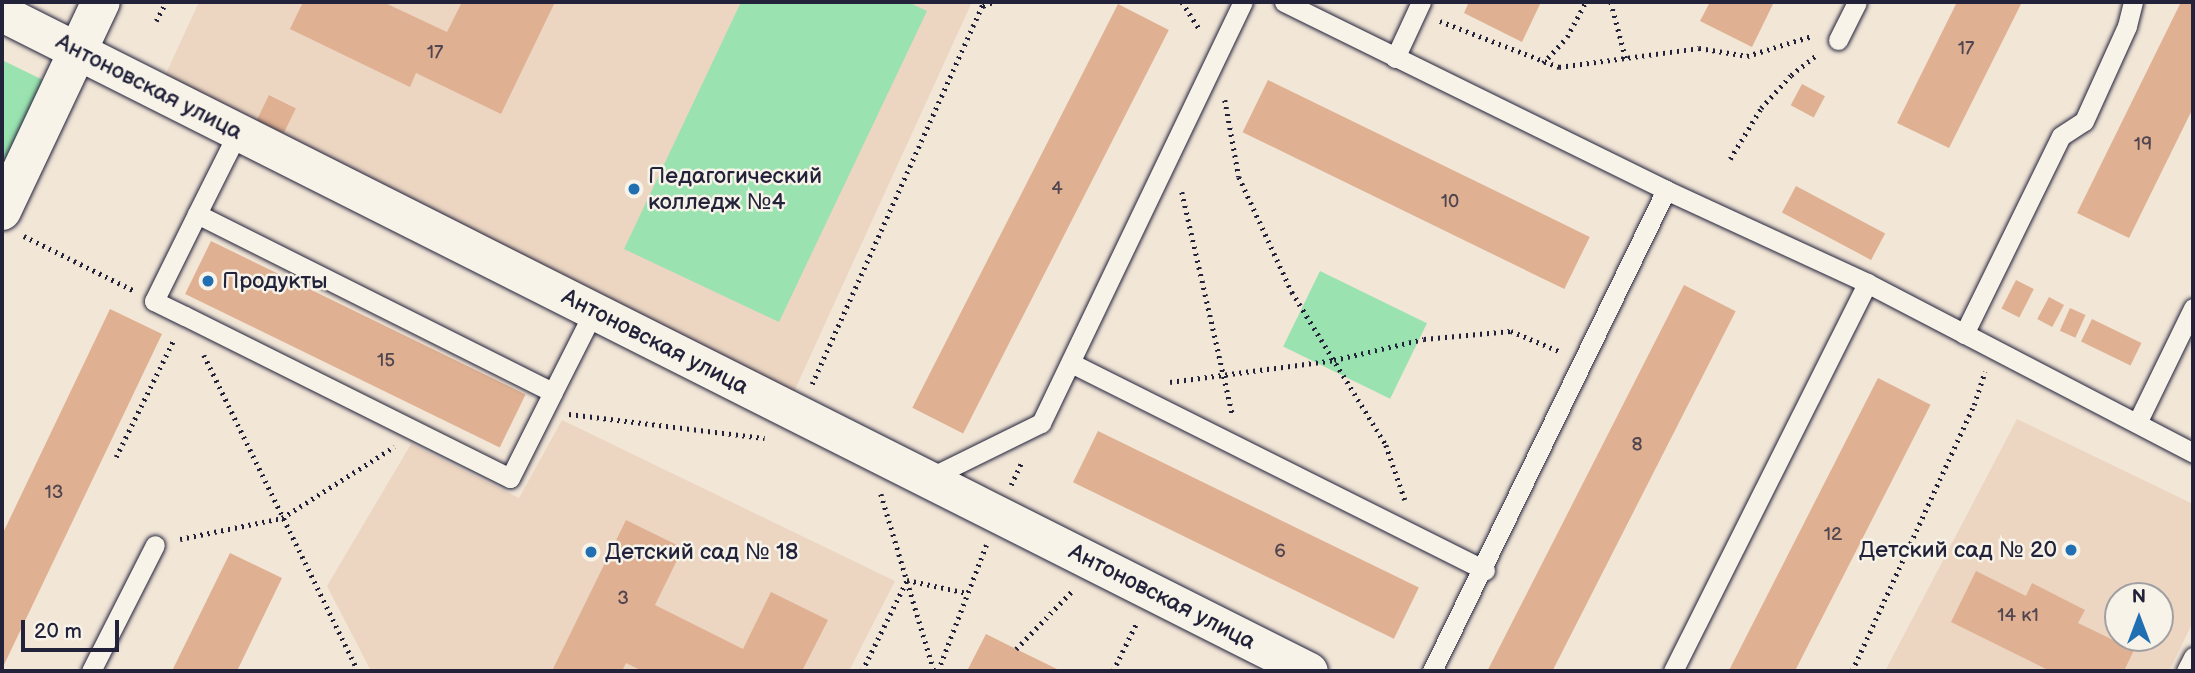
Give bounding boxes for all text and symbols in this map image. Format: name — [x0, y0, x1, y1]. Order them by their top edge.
street label: Антоновская улица — [51, 28, 247, 146]
house number: 17 — [1958, 38, 1974, 60]
house number: 17 — [427, 42, 443, 64]
house number: 19 — [2134, 134, 2152, 156]
place label: Педагогический колледж №4 — [648, 162, 822, 216]
house number: 4 — [1051, 178, 1063, 200]
marker: Педагогический колледж №4 — [626, 181, 642, 197]
house number: 10 — [1441, 191, 1459, 213]
place label: Продукты — [222, 267, 328, 295]
marker: Продукты — [200, 273, 216, 289]
street label: Антоновская улица — [557, 283, 753, 401]
house number: 15 — [377, 350, 395, 372]
house number: 8 — [1631, 434, 1643, 456]
house number: 13 — [44, 482, 64, 504]
house number: 12 — [1824, 524, 1842, 546]
place label: Детский сад № 20 — [1859, 536, 2057, 564]
place label: Детский сад № 18 — [605, 538, 798, 566]
street label: Антоновская улица — [1064, 538, 1260, 656]
house number: 6 — [1274, 541, 1286, 563]
marker: Детский сад № 20 — [2063, 542, 2079, 558]
marker: Детский сад № 18 — [583, 544, 599, 560]
north arrow — [2104, 582, 2174, 652]
text: N — [2132, 586, 2146, 609]
house number: 3 — [617, 588, 629, 610]
house number: 14 к1 — [1997, 605, 2039, 627]
scale bar — [24, 606, 122, 650]
text: 20 m — [34, 619, 82, 644]

